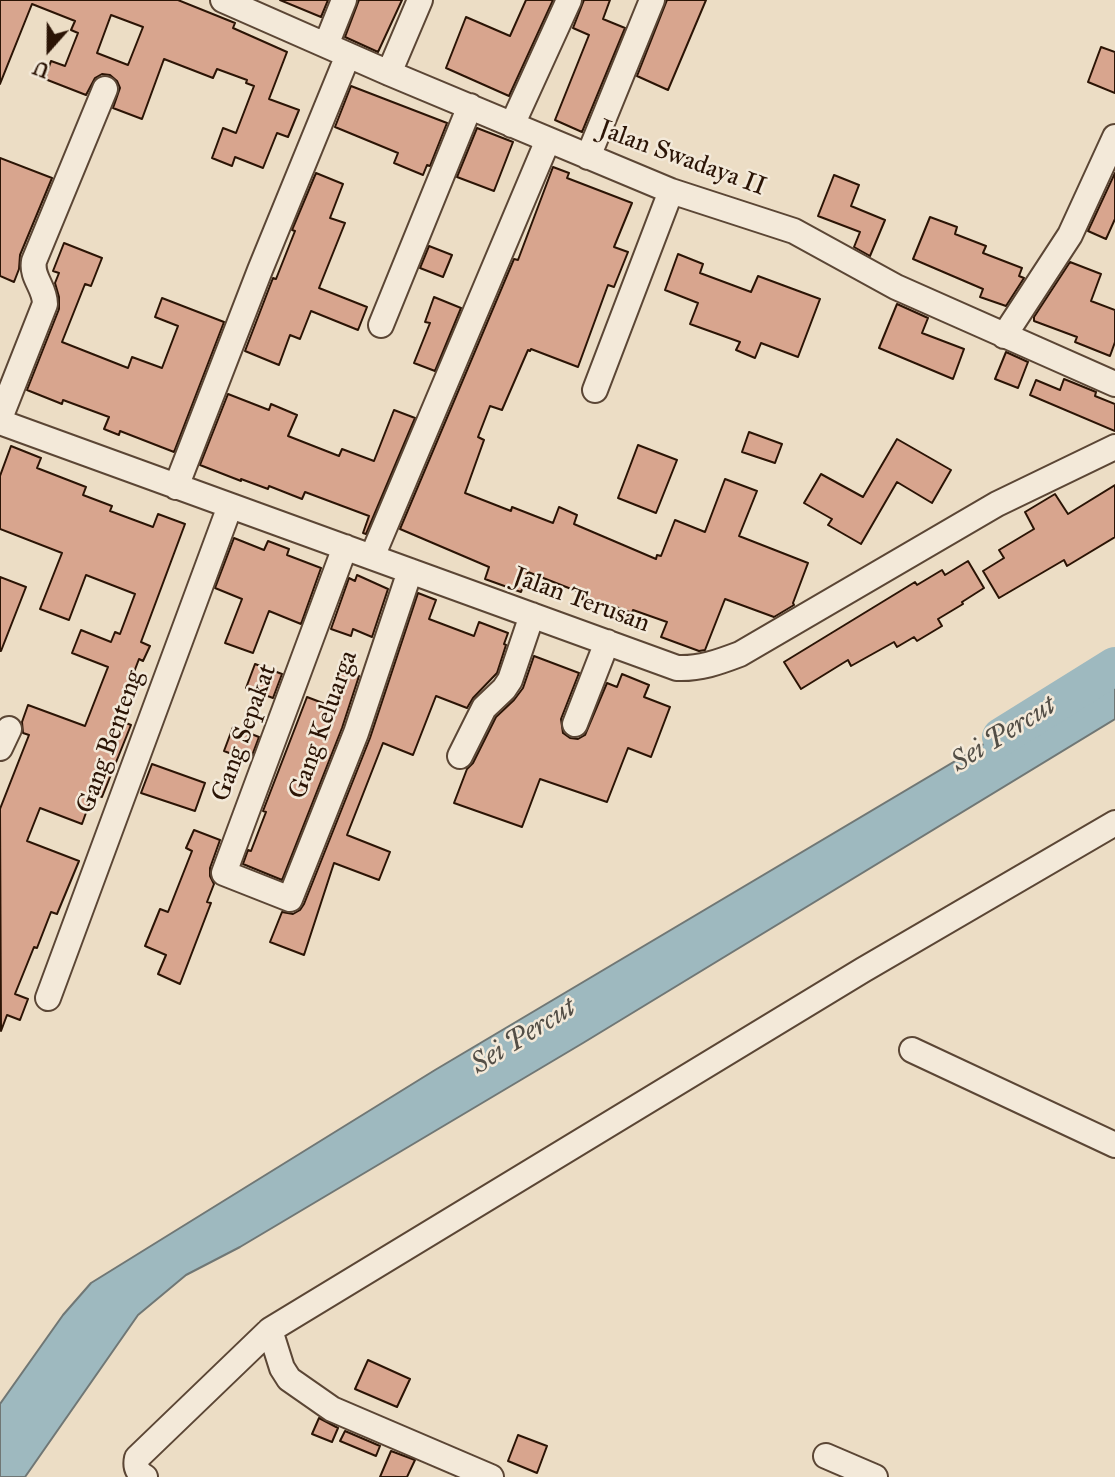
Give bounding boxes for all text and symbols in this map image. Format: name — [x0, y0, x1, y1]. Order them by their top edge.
north arrow — [14, 14, 84, 84]
text: U — [30, 56, 52, 83]
street label: Jalan Swadaya II — [594, 114, 770, 204]
street label: Jalan Terusan — [508, 562, 654, 640]
street label: Gang Keluarga — [283, 647, 365, 803]
street label: Gang Sepakat — [206, 660, 284, 806]
street label: Gang Benteng — [71, 666, 151, 818]
water label: Sei Percut — [945, 690, 1063, 780]
water label: Sei Percut — [465, 992, 583, 1082]

